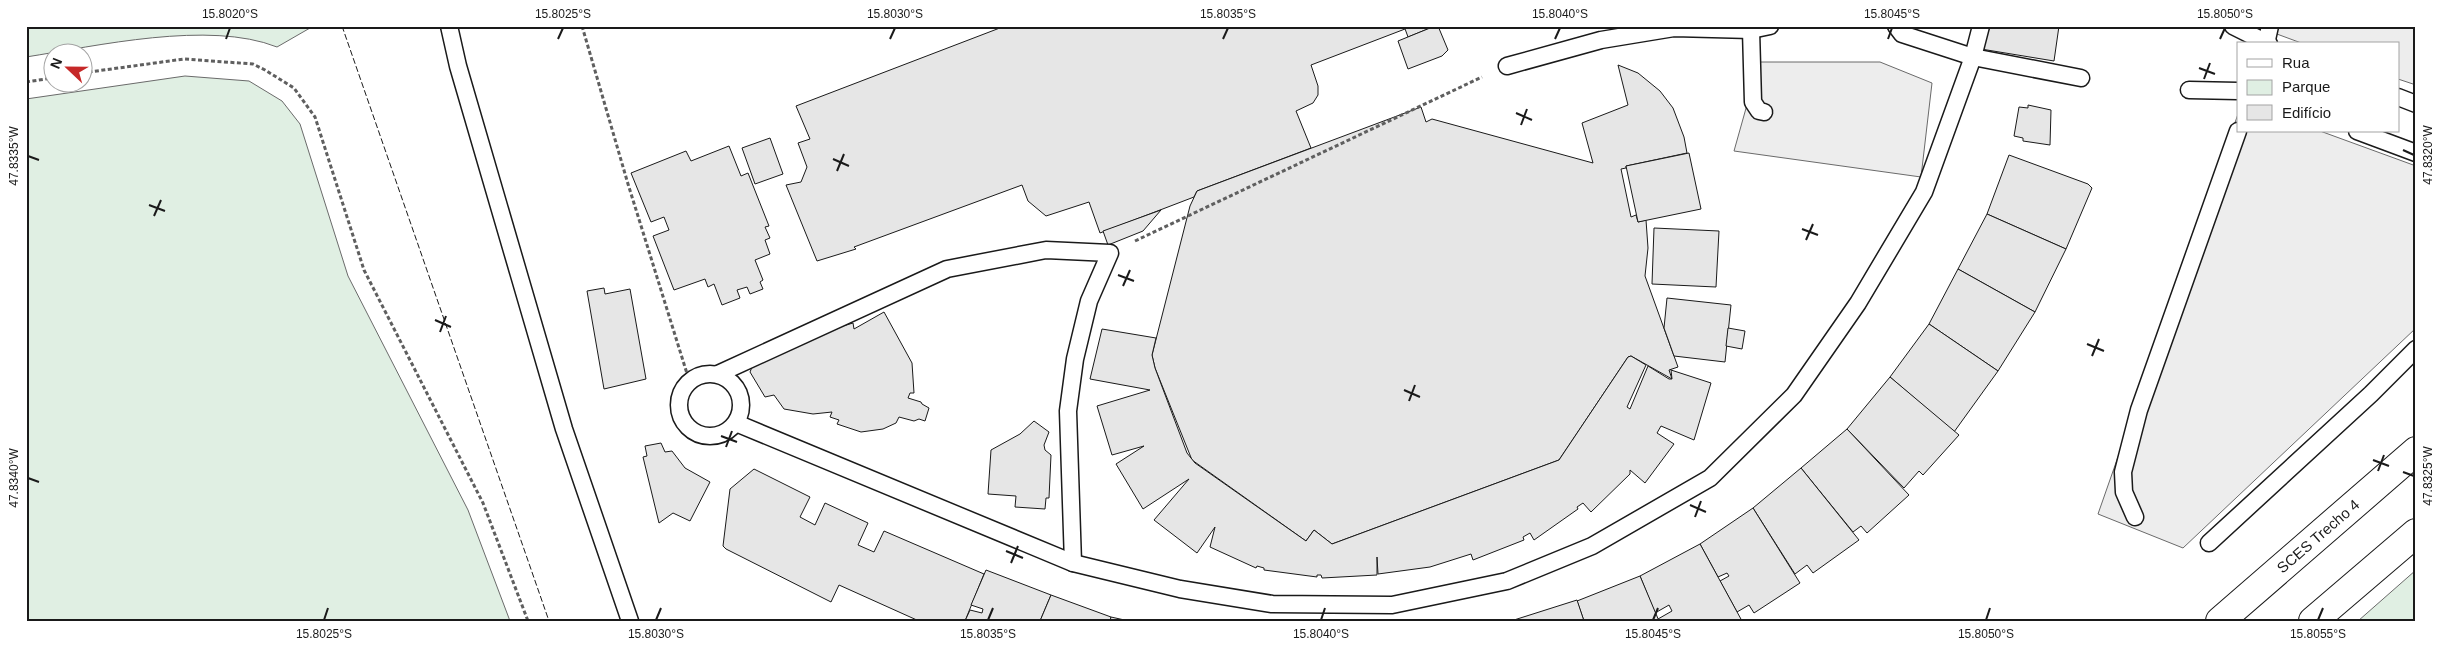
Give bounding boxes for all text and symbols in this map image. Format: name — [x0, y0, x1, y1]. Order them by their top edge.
text: 15.8020°S — [202, 7, 258, 21]
text: 15.8025°S — [535, 7, 591, 21]
text: 15.8030°S — [867, 7, 923, 21]
text: 15.8035°S — [1200, 7, 1256, 21]
text: 15.8040°S — [1532, 7, 1588, 21]
text: 15.8045°S — [1864, 7, 1920, 21]
text: 15.8050°S — [2197, 7, 2253, 21]
north arrow — [42, 42, 92, 92]
legend — [2237, 42, 2400, 132]
text: Rua — [2282, 54, 2310, 71]
text: N — [47, 55, 65, 71]
text: Parque — [2282, 78, 2330, 95]
text: Edifício — [2282, 104, 2331, 121]
text: 47.8320°W — [2421, 125, 2435, 185]
text: 47.8335°W — [7, 126, 21, 186]
text: 47.8325°W — [2421, 446, 2435, 506]
text: 47.8340°W — [7, 448, 21, 508]
street label: SCES Trecho 4 — [2273, 496, 2363, 576]
text: 15.8025°S — [296, 627, 352, 641]
text: 15.8030°S — [628, 627, 684, 641]
text: 15.8035°S — [960, 627, 1016, 641]
text: 15.8040°S — [1293, 627, 1349, 641]
text: 15.8045°S — [1625, 627, 1681, 641]
text: 15.8050°S — [1958, 627, 2014, 641]
text: 15.8055°S — [2290, 627, 2346, 641]

